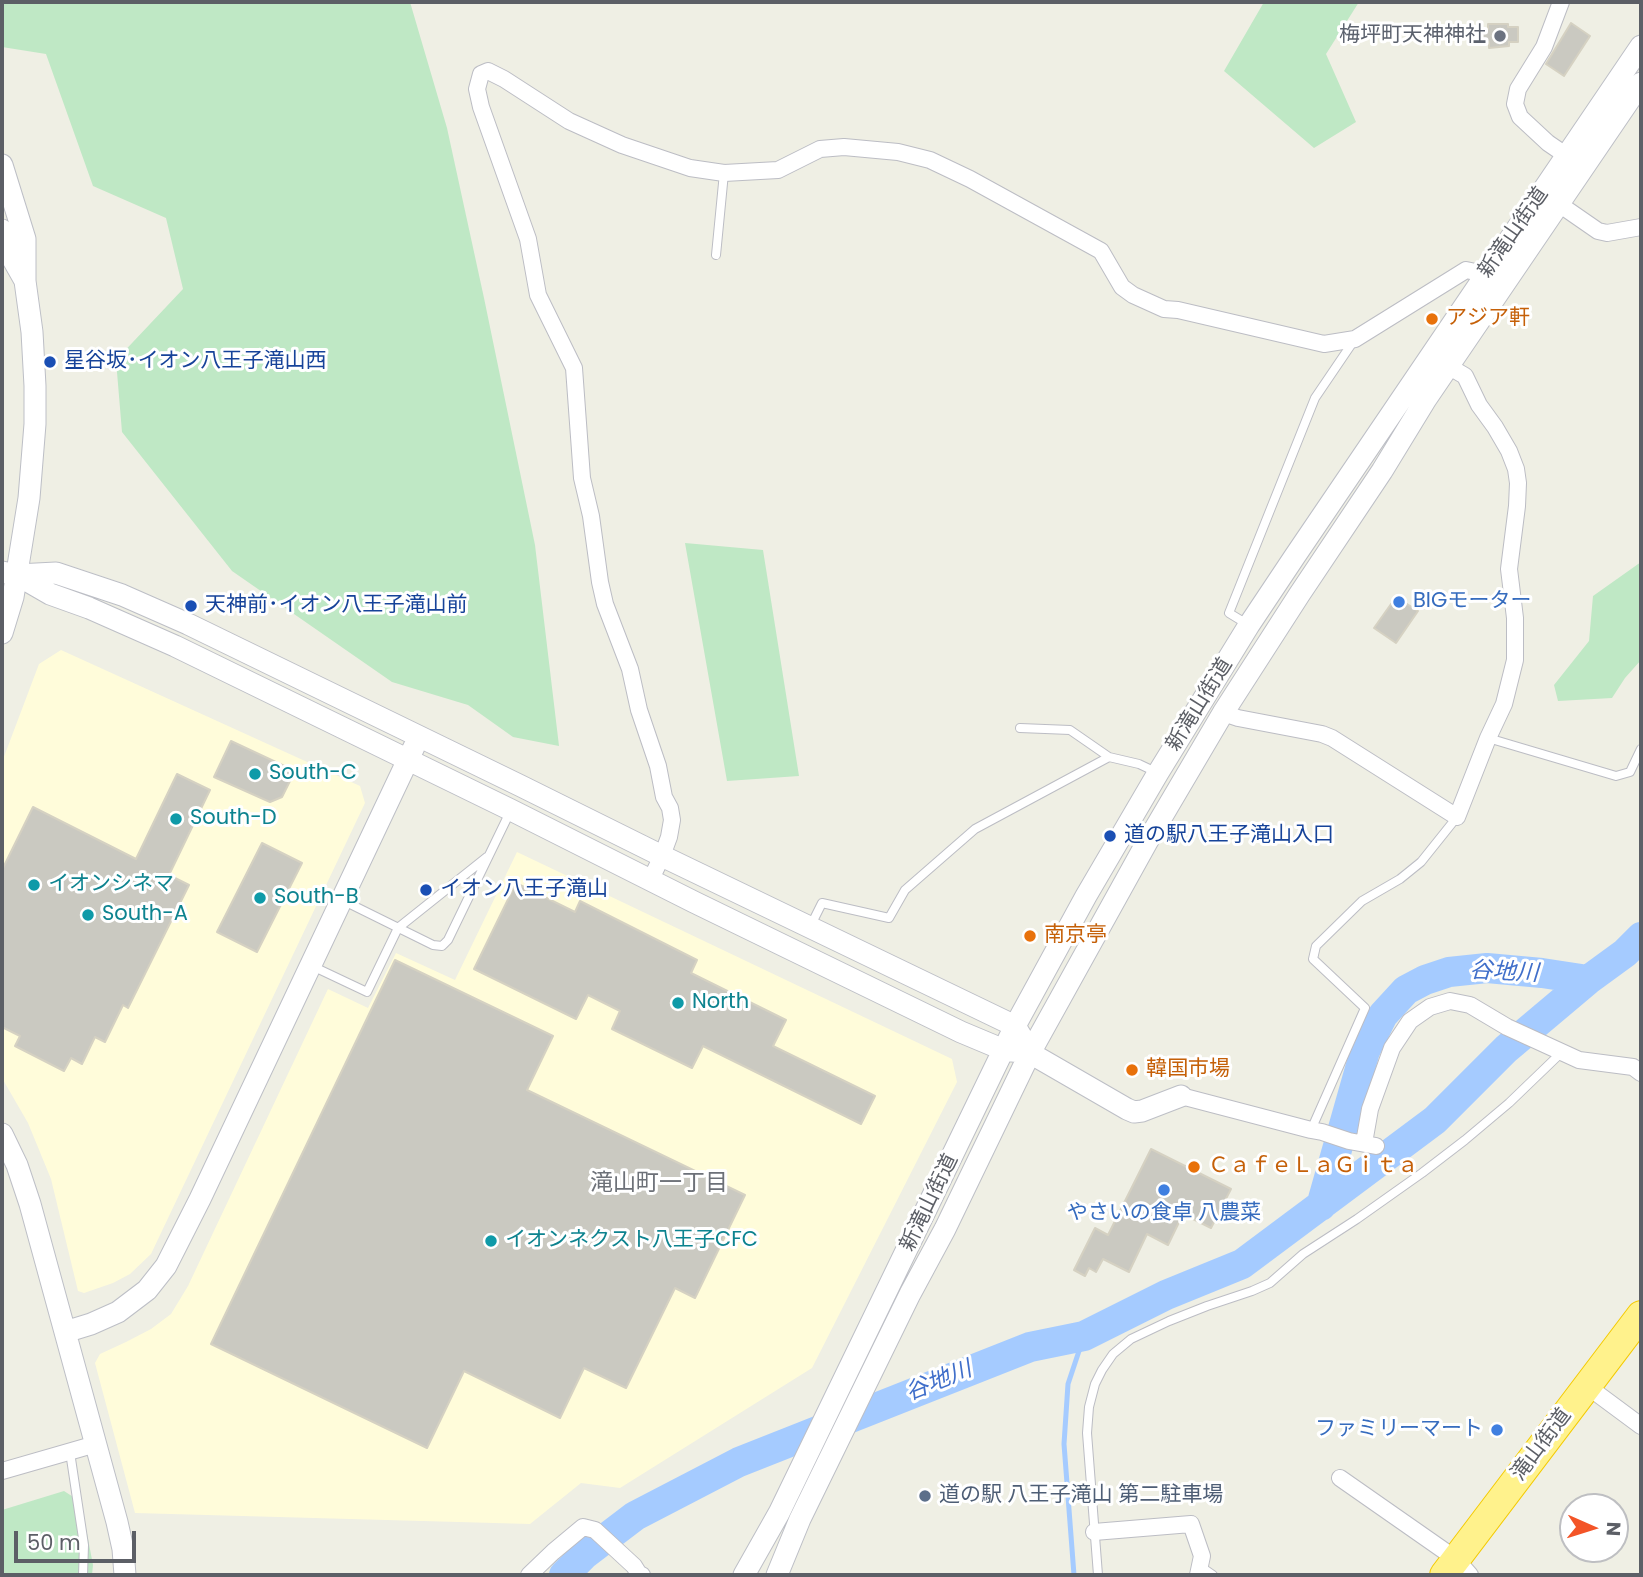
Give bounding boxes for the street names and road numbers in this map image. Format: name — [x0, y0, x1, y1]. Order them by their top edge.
street label: 新滝山街道 — [1474, 183, 1554, 283]
street label: 新滝山街道 — [1161, 654, 1239, 756]
street label: 新滝山街道 — [896, 1150, 964, 1256]
street label: 滝山街道 — [1507, 1404, 1577, 1486]

